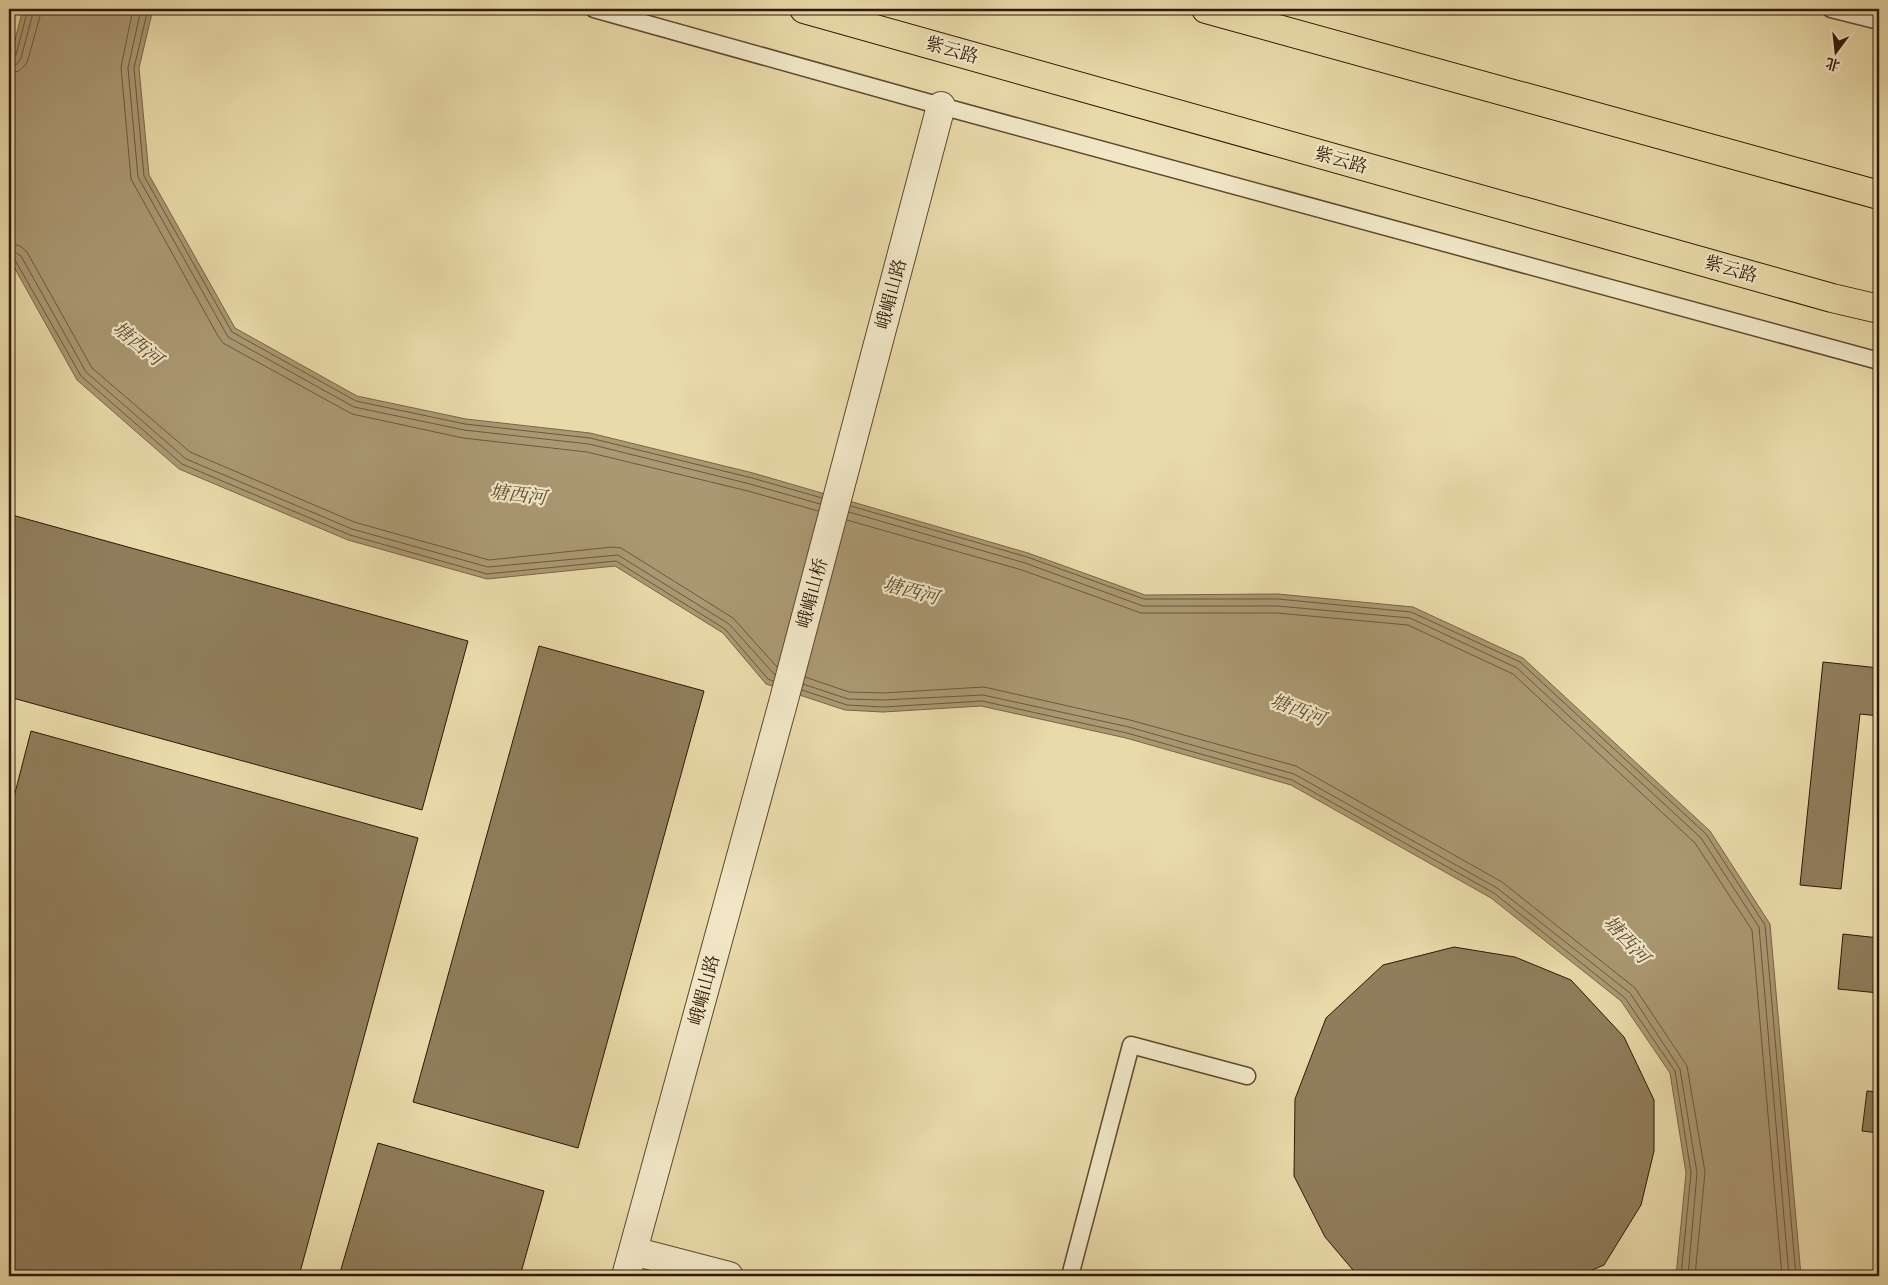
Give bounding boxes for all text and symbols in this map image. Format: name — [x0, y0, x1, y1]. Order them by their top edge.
north arrow — [1810, 28, 1860, 78]
street label: 紫云路 — [922, 33, 981, 70]
text: 北 — [1824, 53, 1842, 74]
street label: 紫云路 — [1311, 143, 1370, 180]
street label: 紫云路 — [1701, 252, 1760, 289]
street label: 峨嵋山路 — [872, 257, 913, 332]
water label: 塘西河 — [107, 317, 169, 374]
water label: 塘西河 — [488, 481, 550, 512]
street label: 峨嵋山桥 — [793, 556, 834, 631]
water label: 塘西河 — [880, 573, 944, 612]
water label: 塘西河 — [1266, 689, 1331, 733]
water label: 塘西河 — [1597, 911, 1656, 972]
street label: 峨嵋山路 — [685, 953, 726, 1028]

